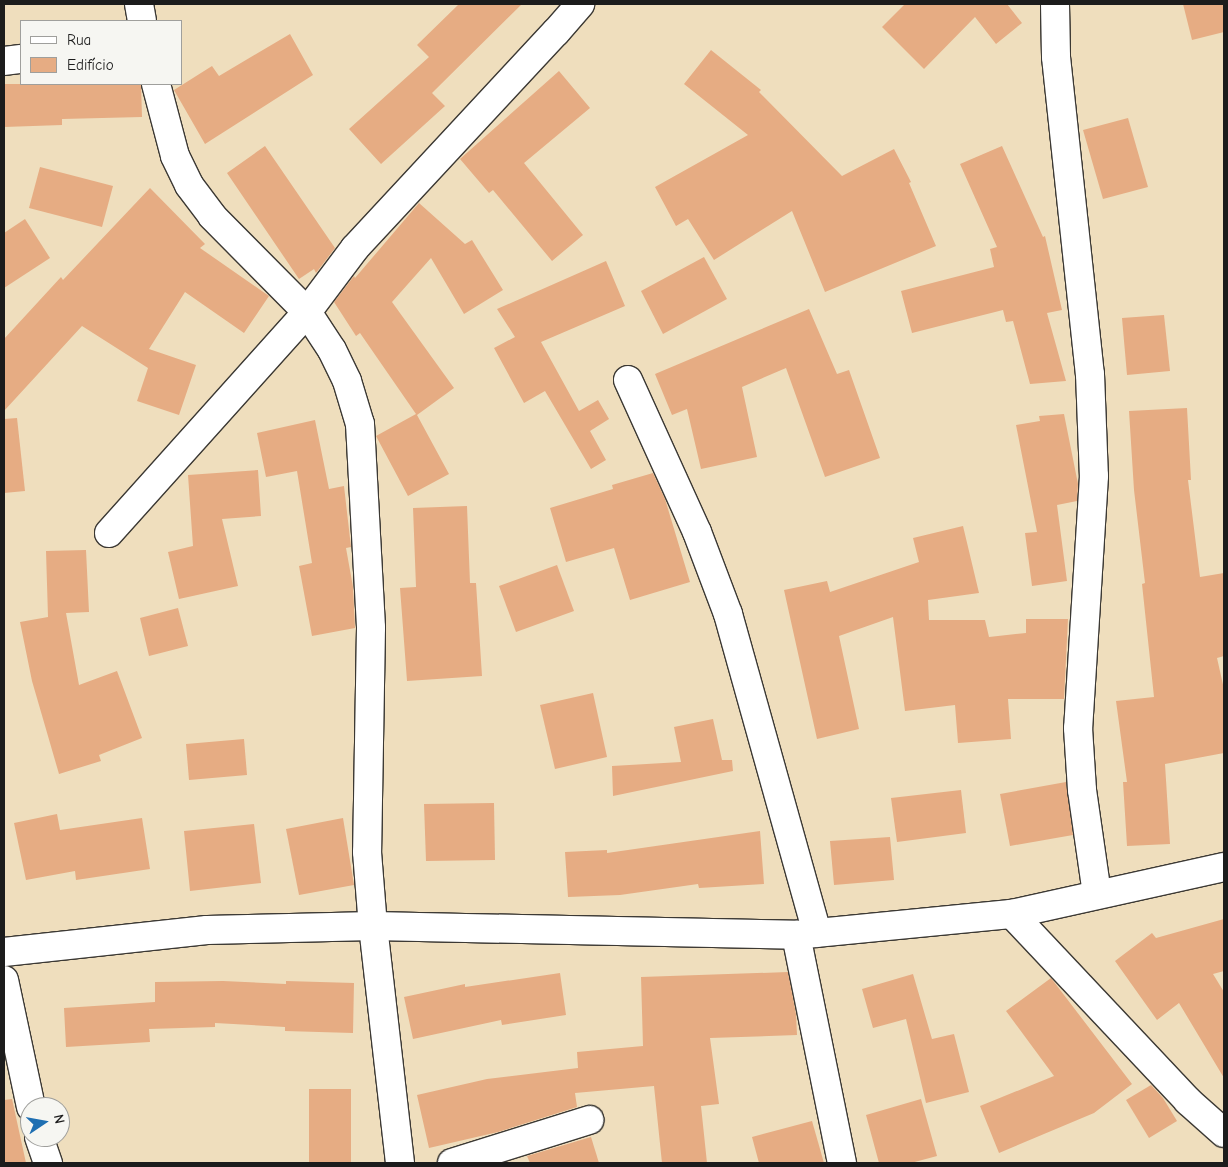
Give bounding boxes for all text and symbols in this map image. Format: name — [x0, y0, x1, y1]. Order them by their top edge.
legend — [20, 20, 182, 85]
text: Rua — [67, 31, 91, 49]
text: Edifício — [67, 56, 114, 74]
north arrow — [20, 1097, 70, 1147]
text: N — [50, 1113, 68, 1125]

